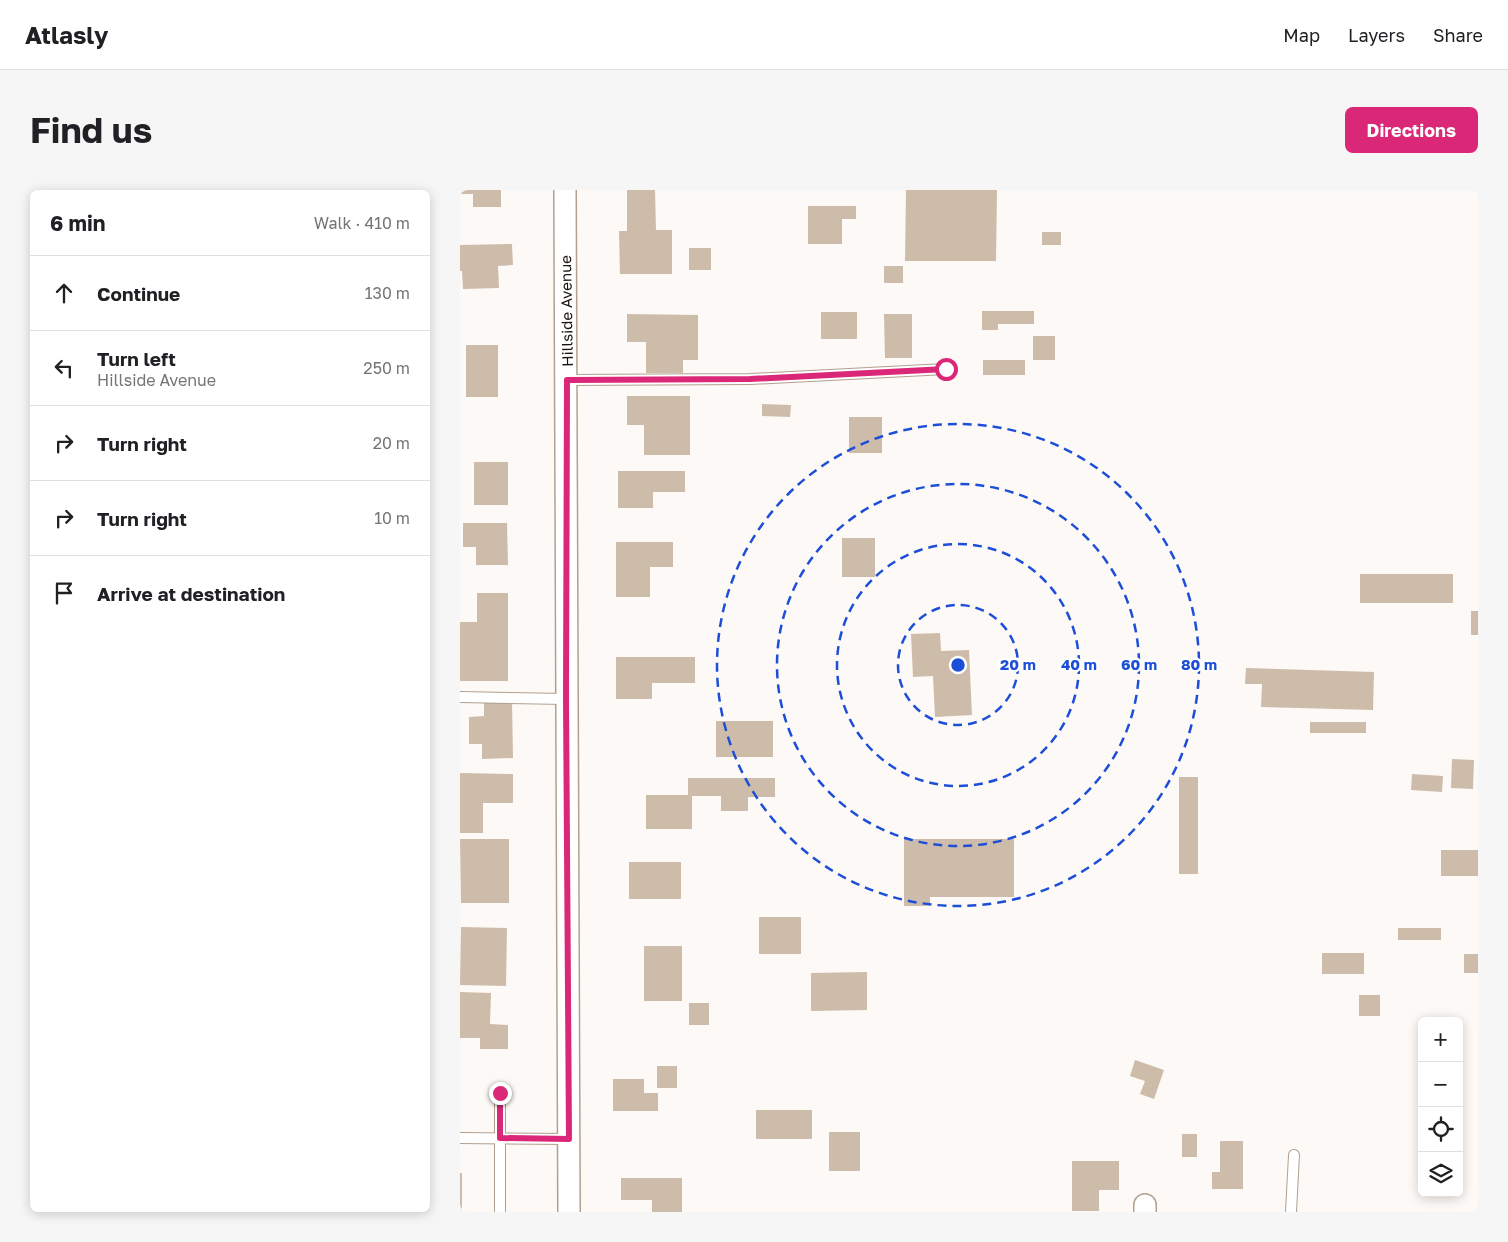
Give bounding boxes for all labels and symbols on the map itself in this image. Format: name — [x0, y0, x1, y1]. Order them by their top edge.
street label: Hillside Avenue — [556, 255, 576, 367]
route start — [935, 358, 958, 381]
text: 20 m — [1000, 655, 1036, 673]
text: 40 m — [1061, 655, 1097, 673]
text: 60 m — [1121, 655, 1157, 673]
text: 80 m — [1181, 655, 1217, 673]
centre of rings — [949, 656, 967, 674]
route end — [489, 1082, 512, 1105]

